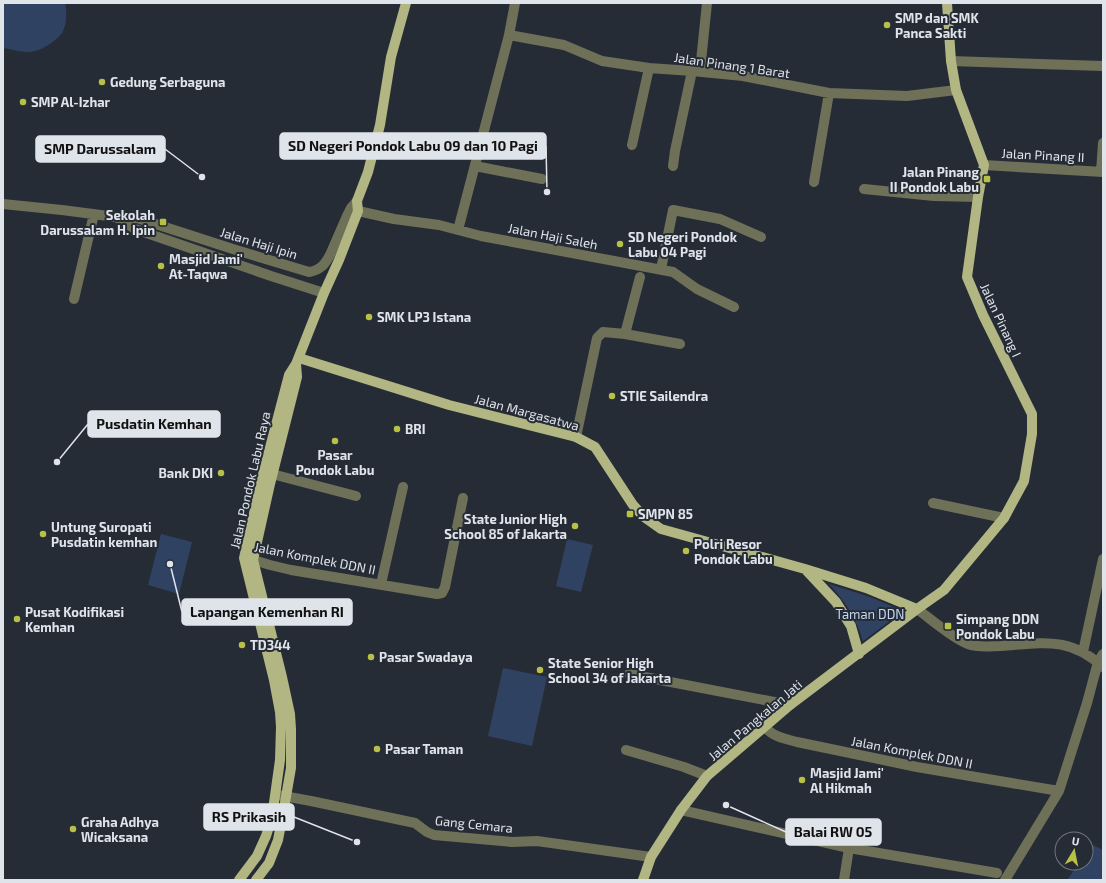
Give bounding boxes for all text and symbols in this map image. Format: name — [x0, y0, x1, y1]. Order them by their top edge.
place label: SMP dan SMK Panca Sakti — [895, 10, 979, 41]
marker: SMP dan SMK Panca Sakti — [882, 20, 892, 30]
street label: Jalan Pinang 1 Barat — [673, 49, 791, 81]
place label: Gedung Serbaguna — [110, 74, 226, 90]
marker: Gedung Serbaguna — [97, 77, 107, 87]
place label: SMP Al-Izhar — [31, 94, 111, 110]
marker: SMP Al-Izhar — [18, 97, 28, 107]
callout: SD Negeri Pondok Labu 09 dan 10 Pagi — [280, 133, 546, 159]
callout: SMP Darussalam — [36, 136, 165, 162]
text: SD Negeri Pondok Labu 09 dan 10 Pagi — [288, 137, 538, 154]
text: SMP Darussalam — [44, 140, 156, 157]
street label: Jalan Pinang II — [1001, 145, 1085, 165]
place label: Jalan Pinang II Pondok Labu — [890, 164, 979, 195]
marker: Jalan Pinang II Pondok Labu — [982, 174, 992, 184]
place label: Sekolah Darussalam H. Ipin — [40, 207, 155, 238]
marker: Sekolah Darussalam H. Ipin — [158, 217, 168, 227]
street label: Jalan Haji Saleh — [507, 219, 599, 253]
street label: Jalan Haji Ipin — [218, 224, 300, 262]
place label: SD Negeri Pondok Labu 04 Pagi — [628, 229, 738, 260]
marker: SD Negeri Pondok Labu 04 Pagi — [615, 239, 625, 249]
place label: Masjid Jami' At-Taqwa — [169, 251, 243, 282]
marker: Masjid Jami' At-Taqwa — [156, 261, 166, 271]
street label: Jalan Pinang I — [977, 281, 1025, 359]
place label: SMK LP3 Istana — [377, 309, 471, 325]
marker: SMK LP3 Istana — [364, 312, 374, 322]
place label: STIE Sailendra — [620, 388, 708, 404]
street label: Jalan Margasatwa — [473, 390, 581, 434]
marker: STIE Sailendra — [607, 391, 617, 401]
street label: Jalan Pondok Labu Raya — [226, 410, 274, 550]
callout: Pusdatin Kemhan — [88, 411, 220, 437]
text: Pusdatin Kemhan — [96, 415, 212, 432]
place label: BRI — [405, 421, 426, 437]
marker: BRI — [392, 424, 402, 434]
marker: Pasar Pondok Labu — [330, 436, 340, 446]
place label: Pasar Pondok Labu — [296, 447, 374, 478]
place label: Bank DKI — [159, 465, 213, 481]
marker: Bank DKI — [216, 468, 226, 478]
place label: SMPN 85 — [638, 506, 693, 522]
marker: SMPN 85 — [625, 509, 635, 519]
place label: State Junior High School 85 of Jakarta — [444, 511, 567, 542]
place label: Untung Suropati Pusdatin kemhan — [51, 519, 157, 550]
marker: State Junior High School 85 of Jakarta — [570, 521, 580, 531]
marker: Untung Suropati Pusdatin kemhan — [38, 529, 48, 539]
place label: Polri Resor Pondok Labu — [694, 536, 773, 567]
street label: Jalan Komplek DDN II — [253, 538, 377, 578]
marker: Polri Resor Pondok Labu — [681, 546, 691, 556]
callout: Lapangan Kemenhan RI — [182, 599, 352, 625]
text: Lapangan Kemenhan RI — [190, 603, 344, 620]
place label: Pusat Kodifikasi Kemhan — [25, 604, 124, 635]
park label: Taman DDN — [836, 606, 904, 622]
place label: Simpang DDN Pondok Labu — [956, 611, 1039, 642]
marker: Pusat Kodifikasi Kemhan — [12, 614, 22, 624]
marker: Simpang DDN Pondok Labu — [943, 621, 953, 631]
place label: TD344 — [250, 637, 291, 653]
marker: TD344 — [237, 640, 247, 650]
place label: Pasar Swadaya — [379, 649, 473, 665]
marker: Pasar Swadaya — [366, 652, 376, 662]
place label: State Senior High School 34 of Jakarta — [548, 655, 671, 686]
marker: State Senior High School 34 of Jakarta — [535, 665, 545, 675]
street label: Jalan Pangkalan Jati — [705, 676, 805, 764]
street label: Jalan Komplek DDN II — [850, 732, 974, 772]
place label: Pasar Taman — [385, 741, 463, 757]
marker: Pasar Taman — [372, 744, 382, 754]
place label: Masjid Jami' Al Hikmah — [810, 765, 884, 796]
marker: Masjid Jami' Al Hikmah — [797, 775, 807, 785]
callout: RS Prikasih — [204, 804, 294, 830]
text: RS Prikasih — [212, 808, 286, 825]
street label: Gang Cemara — [434, 812, 514, 836]
place label: Graha Adhya Wicaksana — [81, 814, 159, 845]
callout: Balai RW 05 — [786, 819, 881, 845]
text: Balai RW 05 — [794, 823, 873, 840]
marker: Graha Adhya Wicaksana — [68, 824, 78, 834]
north arrow — [1054, 831, 1094, 871]
text: U — [1071, 834, 1081, 848]

